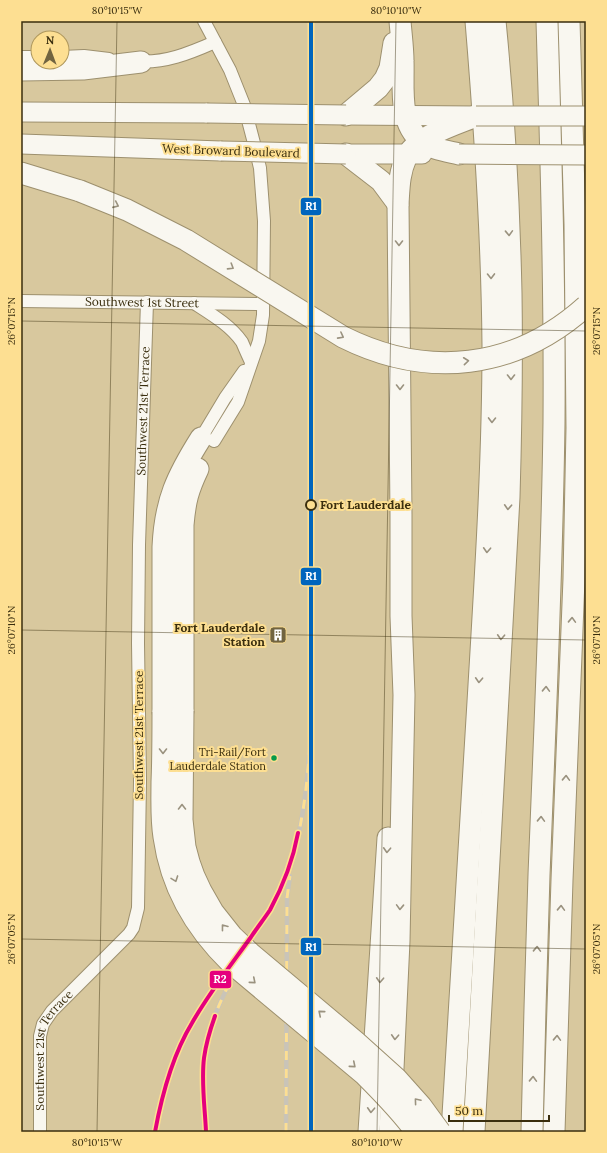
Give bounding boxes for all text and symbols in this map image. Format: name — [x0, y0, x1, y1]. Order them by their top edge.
text: 80°10'15"W — [92, 4, 143, 17]
text: 80°10'10"W — [370, 4, 423, 17]
north arrow — [30, 30, 70, 70]
text: N — [46, 33, 55, 47]
street label: West Broward Boulevard — [162, 141, 300, 160]
line badge: R1 — [300, 197, 322, 216]
text: R1 — [305, 199, 318, 213]
one-way arrow — [113, 201, 120, 209]
one-way arrow — [504, 230, 513, 236]
one-way arrow — [395, 240, 403, 246]
one-way arrow — [227, 262, 234, 270]
one-way arrow — [487, 273, 496, 279]
street label: Southwest 1st Street — [85, 294, 199, 310]
text: 26°07'15"N — [5, 297, 18, 345]
text: 26°07'15"N — [590, 307, 603, 355]
one-way arrow — [337, 331, 344, 339]
street label: Southwest 21st Terrace — [133, 346, 153, 476]
one-way arrow — [463, 357, 469, 366]
one-way arrow — [507, 374, 515, 380]
one-way arrow — [396, 384, 404, 390]
one-way arrow — [487, 417, 496, 423]
place label: Fort Lauderdale — [320, 497, 411, 512]
marker: Fort Lauderdale — [305, 499, 317, 511]
one-way arrow — [504, 504, 513, 510]
one-way arrow — [482, 547, 491, 553]
line badge: R1 — [300, 567, 322, 586]
text: R1 — [305, 569, 318, 583]
text: 26°07'10"N — [5, 605, 18, 654]
text: 26°07'10"N — [590, 615, 603, 664]
one-way arrow — [568, 617, 576, 623]
place label: Fort Lauderdale Station — [174, 620, 266, 649]
building icon: Fort Lauderdale Station — [268, 625, 288, 645]
one-way arrow — [496, 634, 505, 640]
street label: Southwest 21st Terrace — [131, 670, 146, 800]
one-way arrow — [475, 677, 484, 683]
one-way arrow — [542, 686, 550, 692]
place label: Tri-Rail/Fort Lauderdale Station — [169, 745, 267, 773]
one-way arrow — [159, 748, 167, 754]
marker: Tri-Rail/Fort Lauderdale Station — [269, 753, 279, 763]
one-way arrow — [562, 775, 570, 781]
one-way arrow — [178, 804, 186, 810]
one-way arrow — [537, 816, 545, 822]
one-way arrow — [383, 847, 392, 853]
one-way arrow — [171, 876, 179, 883]
one-way arrow — [396, 904, 404, 910]
one-way arrow — [557, 905, 565, 911]
text: 26°07'05"N — [5, 913, 18, 964]
text: 26°07'05"N — [590, 923, 603, 974]
one-way arrow — [222, 924, 229, 931]
line badge: R1 — [300, 937, 322, 956]
text: R1 — [305, 940, 318, 954]
one-way arrow — [533, 946, 541, 952]
line badge: R2 — [209, 970, 232, 989]
text: R2 — [213, 972, 227, 986]
one-way arrow — [248, 977, 255, 984]
one-way arrow — [375, 977, 384, 983]
street label: Southwest 21st Terrace — [32, 986, 76, 1111]
one-way arrow — [319, 1011, 326, 1018]
one-way arrow — [391, 1034, 399, 1040]
one-way arrow — [553, 1035, 561, 1041]
one-way arrow — [348, 1060, 355, 1067]
one-way arrow — [529, 1076, 537, 1082]
scale bar — [449, 1097, 549, 1123]
one-way arrow — [414, 1098, 421, 1106]
text: 50 m — [455, 1103, 483, 1118]
one-way arrow — [366, 1107, 375, 1113]
text: 80°10'15"W — [72, 1136, 123, 1149]
text: 80°10'10"W — [351, 1136, 404, 1149]

